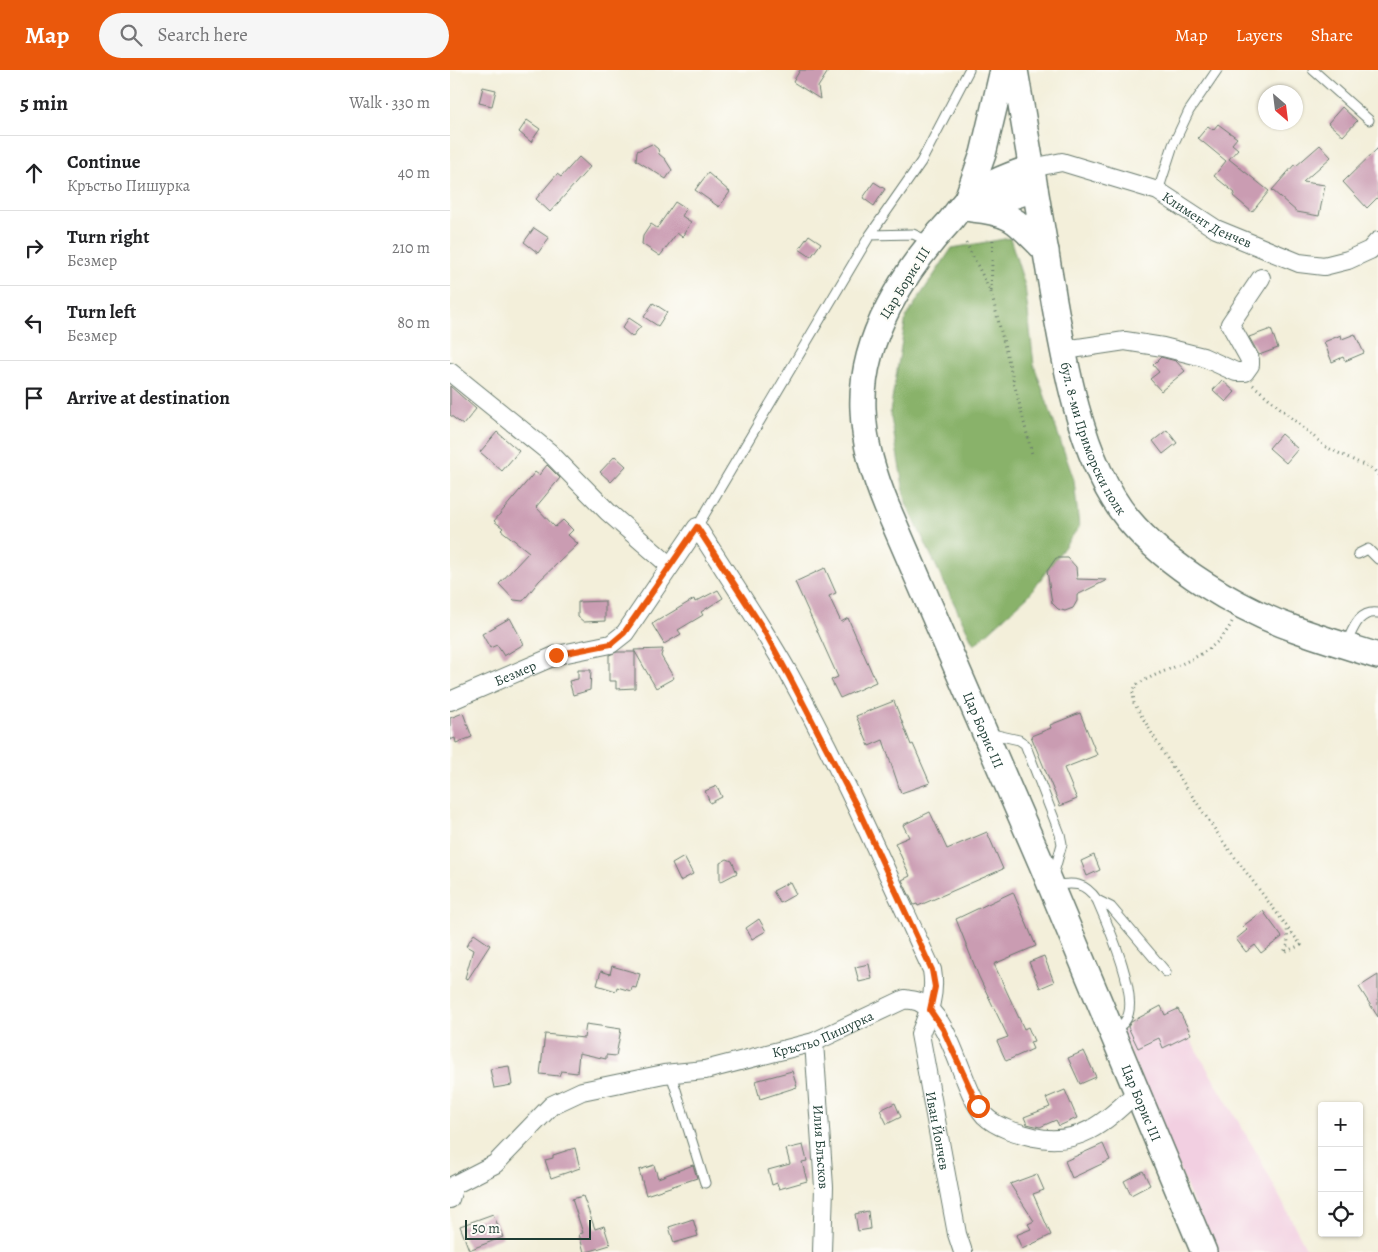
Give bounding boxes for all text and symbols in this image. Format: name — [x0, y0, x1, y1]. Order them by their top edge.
search box — [99, 13, 449, 58]
text: Map — [25, 19, 69, 51]
icon: search — [117, 21, 145, 49]
text: Search here — [157, 22, 248, 48]
text: Map — [1175, 23, 1208, 47]
text: Layers — [1236, 23, 1283, 47]
text: Share — [1311, 23, 1353, 47]
north arrow — [1258, 85, 1303, 130]
text: 5 min — [20, 89, 68, 117]
text: Walk · 330 m — [349, 92, 430, 114]
text: Continue — [67, 149, 141, 175]
icon: ahead — [20, 159, 48, 187]
text: 40 m — [398, 162, 430, 184]
text: Кръстьо Пишурка — [67, 175, 190, 197]
street label: Климент Денчев — [1159, 187, 1255, 252]
text: Turn right — [67, 224, 149, 250]
icon: right — [20, 234, 48, 262]
text: 210 m — [392, 237, 430, 259]
street label: Цар Борис III — [875, 243, 935, 323]
text: Безмер — [67, 250, 117, 272]
text: Turn left — [67, 299, 136, 325]
icon: left — [20, 309, 48, 337]
text: 80 m — [397, 312, 430, 334]
text: Безмер — [67, 325, 117, 347]
street label: бул. 8-ми Приморски полк — [1056, 360, 1131, 519]
icon: arrive — [20, 384, 48, 412]
text: Arrive at destination — [67, 385, 230, 411]
route end — [545, 644, 568, 667]
street label: Безмер — [491, 656, 539, 690]
street label: Цар Борис III — [959, 689, 1008, 771]
street label: Кръстьо Пишурка — [770, 1006, 877, 1062]
street label: Цар Борис III — [1117, 1062, 1166, 1144]
street label: Иван Йончев — [921, 1090, 955, 1172]
route start — [967, 1095, 990, 1118]
map controls — [1318, 1102, 1363, 1237]
button: + — [1318, 1102, 1363, 1147]
street label: Илия Блъсков — [809, 1104, 834, 1190]
button: − — [1318, 1147, 1363, 1192]
button: locate — [1318, 1192, 1363, 1237]
scale bar — [465, 1217, 591, 1240]
text: 50 m — [472, 1219, 500, 1238]

